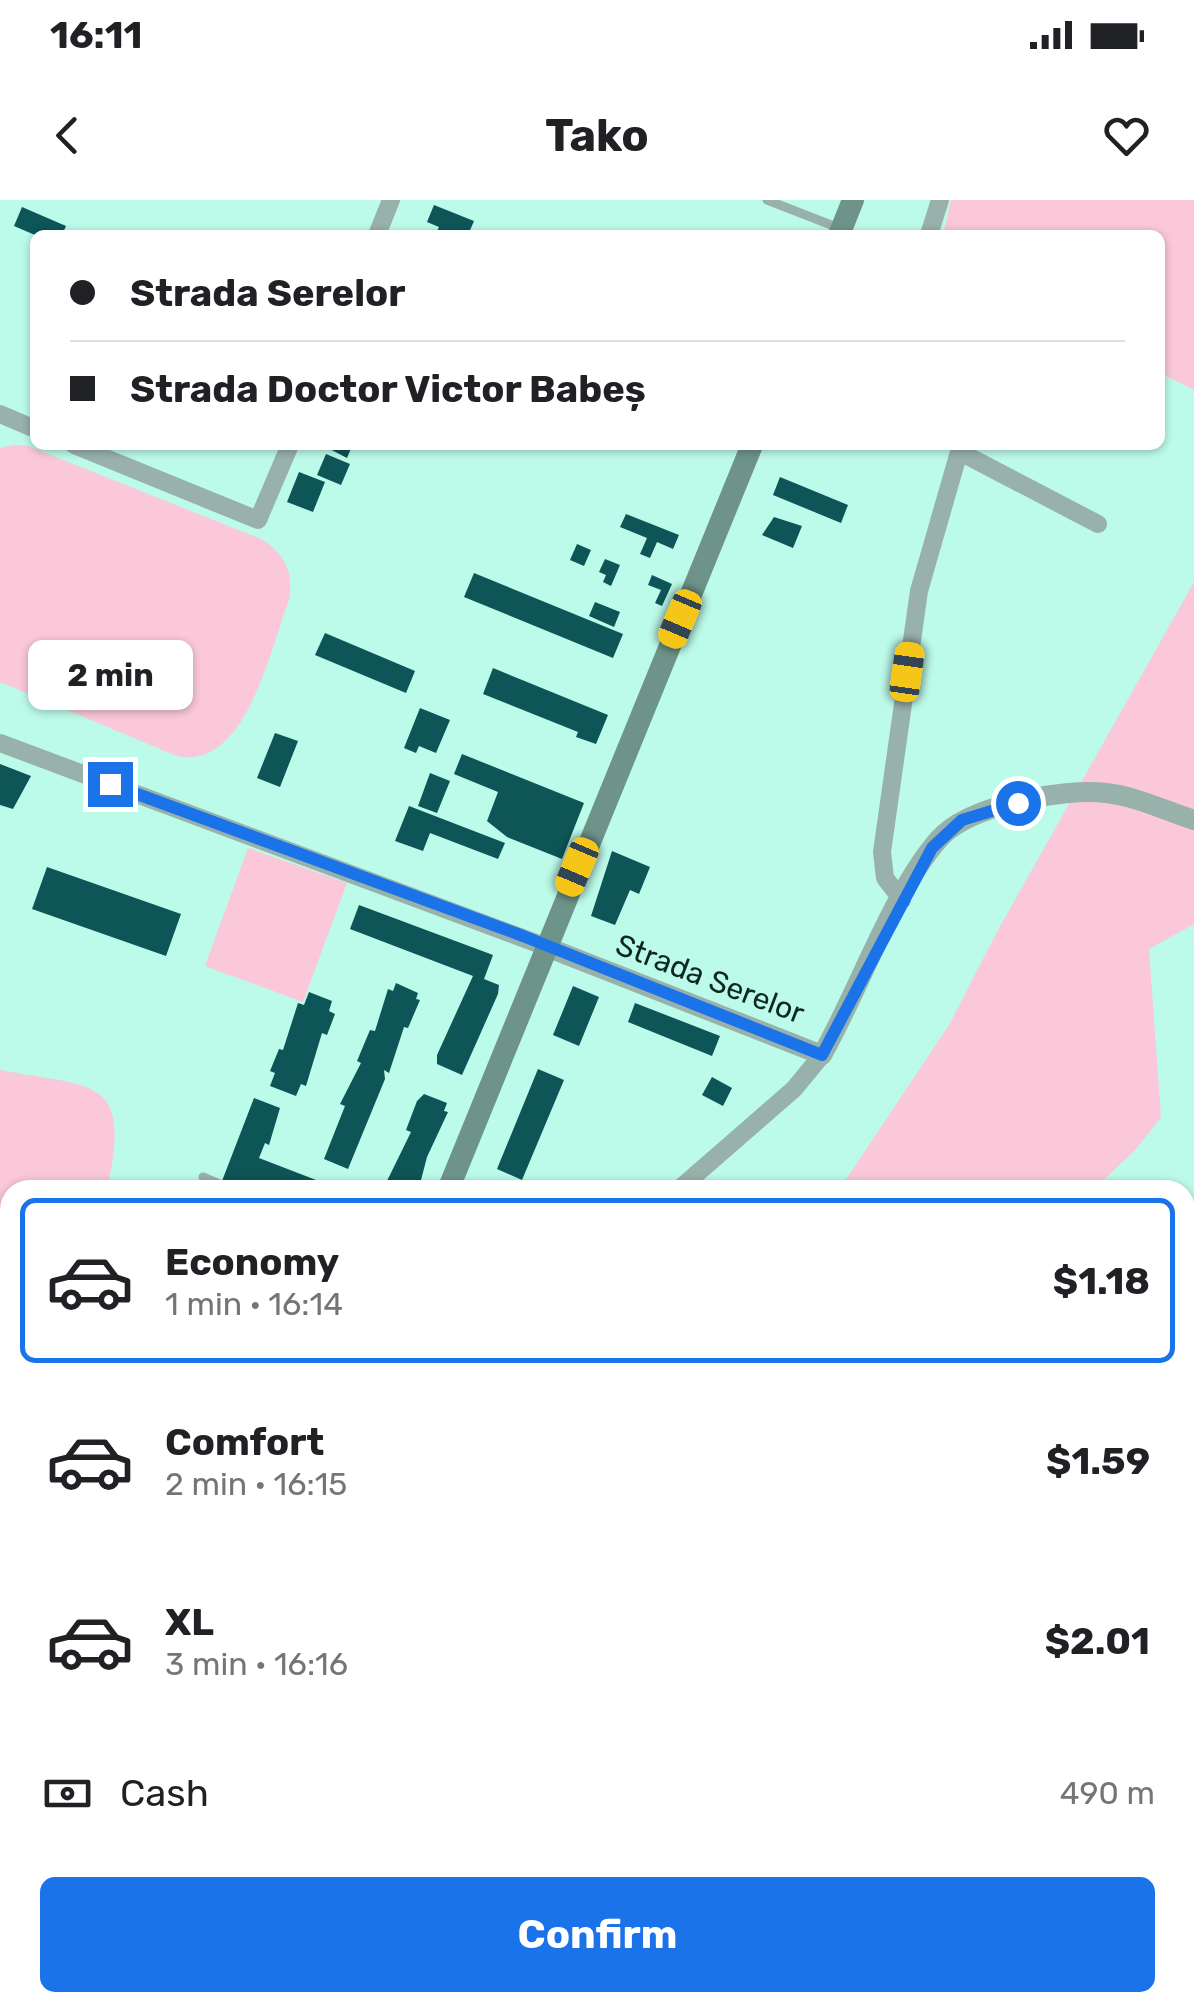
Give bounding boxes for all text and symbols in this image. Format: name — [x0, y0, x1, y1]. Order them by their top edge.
text: 16:11 — [50, 12, 143, 58]
icon: back — [40, 108, 95, 163]
icon: heart — [1099, 108, 1154, 163]
text: Tako — [545, 109, 649, 162]
text: Strada Serelor — [130, 270, 406, 316]
text: Strada Doctor Victor Babeș — [130, 366, 646, 412]
car — [654, 586, 706, 652]
callout: 2 min — [28, 639, 192, 709]
car — [888, 640, 926, 704]
text: 2 min — [67, 656, 154, 694]
route end — [88, 762, 133, 807]
route start — [996, 781, 1041, 826]
car — [551, 834, 603, 900]
street label: Strada Serelor — [611, 927, 810, 1032]
icon: car — [45, 1236, 135, 1326]
text: Economy — [165, 1239, 339, 1285]
text: $1.18 — [1053, 1258, 1150, 1304]
text: 1 min · 16:14 — [165, 1285, 343, 1323]
icon: car — [45, 1416, 135, 1506]
text: Comfort — [165, 1419, 324, 1465]
text: $1.59 — [1046, 1438, 1150, 1484]
text: 2 min · 16:15 — [165, 1465, 347, 1503]
icon: car — [45, 1596, 135, 1686]
text: XL — [165, 1599, 214, 1645]
text: $2.01 — [1045, 1618, 1150, 1664]
text: 3 min · 16:16 — [165, 1645, 348, 1683]
icon: cash — [40, 1766, 95, 1821]
text: Cash — [120, 1770, 209, 1816]
text: 490 m — [1060, 1774, 1155, 1812]
button: Confirm — [40, 1877, 1155, 1992]

